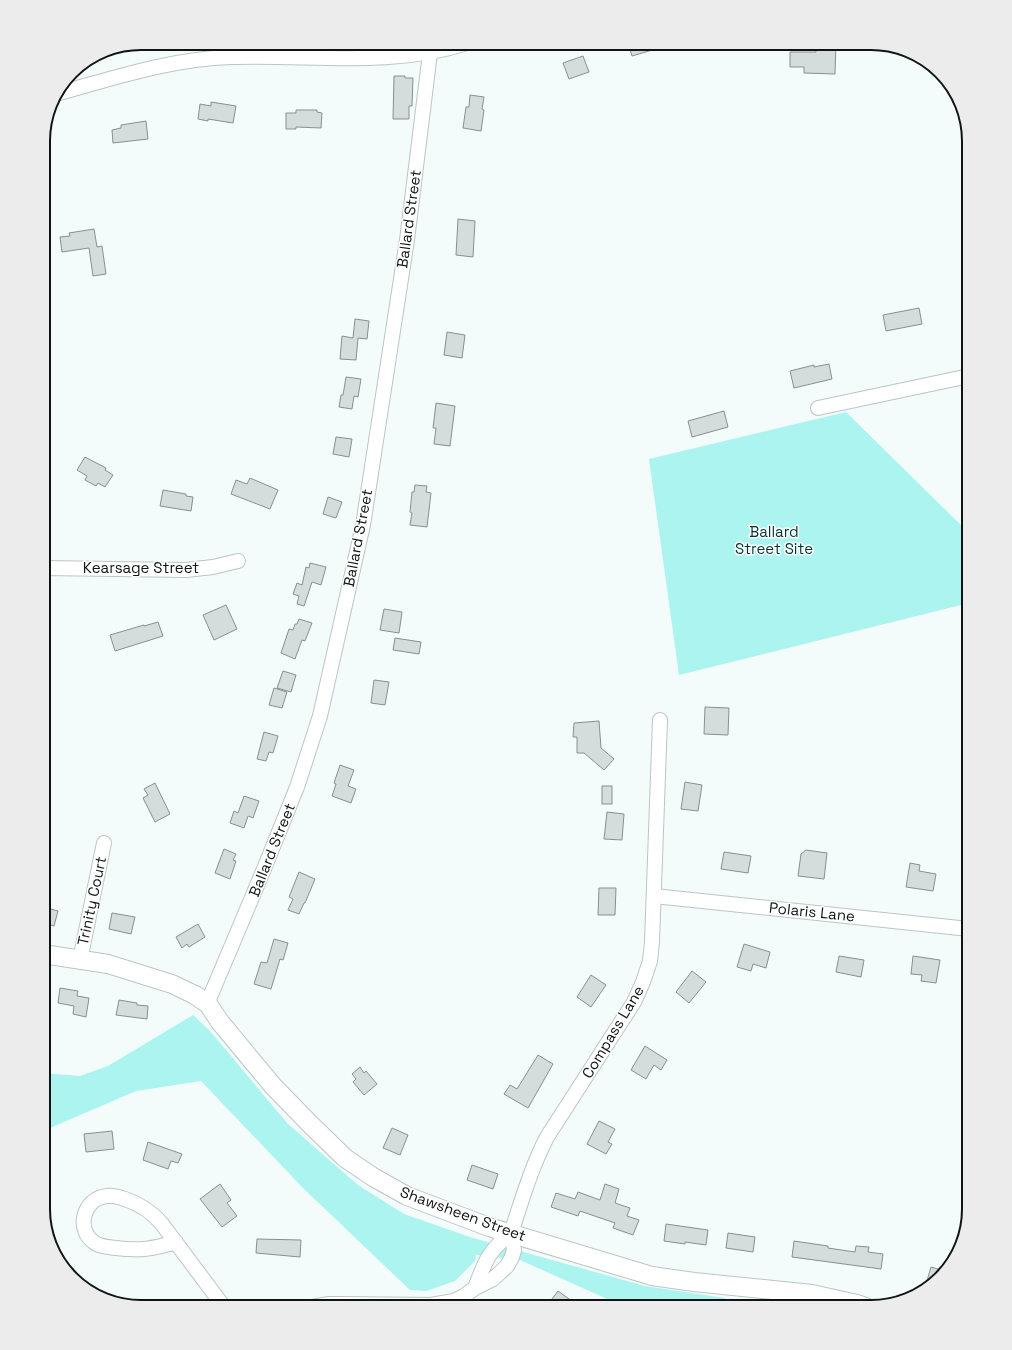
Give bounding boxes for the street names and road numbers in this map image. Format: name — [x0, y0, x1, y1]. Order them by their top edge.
street label: Ballard Street — [392, 168, 425, 269]
street label: Ballard Street — [339, 487, 376, 588]
street label: Kearsage Street — [83, 558, 199, 577]
street label: Ballard Street — [244, 800, 299, 899]
street label: Trinity Court — [73, 855, 110, 947]
street label: Polaris Lane — [768, 898, 856, 925]
street label: Compass Lane — [577, 982, 648, 1081]
street label: Shawsheen Street — [398, 1182, 529, 1245]

